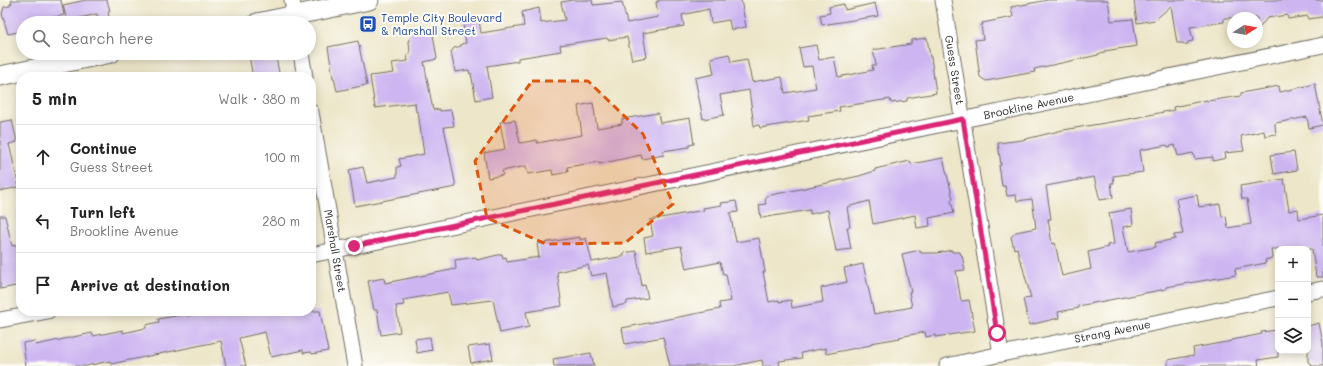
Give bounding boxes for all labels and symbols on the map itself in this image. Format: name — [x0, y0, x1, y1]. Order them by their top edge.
place label: Temple City Boulevard & Marshall Street — [381, 10, 502, 38]
north arrow — [1227, 12, 1263, 48]
bus stop icon: Temple City Boulevard & Marshall Street — [358, 14, 378, 34]
street label: Guess Street — [942, 34, 968, 106]
street label: Brookline Avenue — [982, 89, 1075, 122]
street label: Marshall Street — [321, 208, 350, 294]
route end — [345, 237, 363, 255]
street label: Strang Avenue — [1073, 316, 1152, 346]
route start — [988, 324, 1006, 342]

